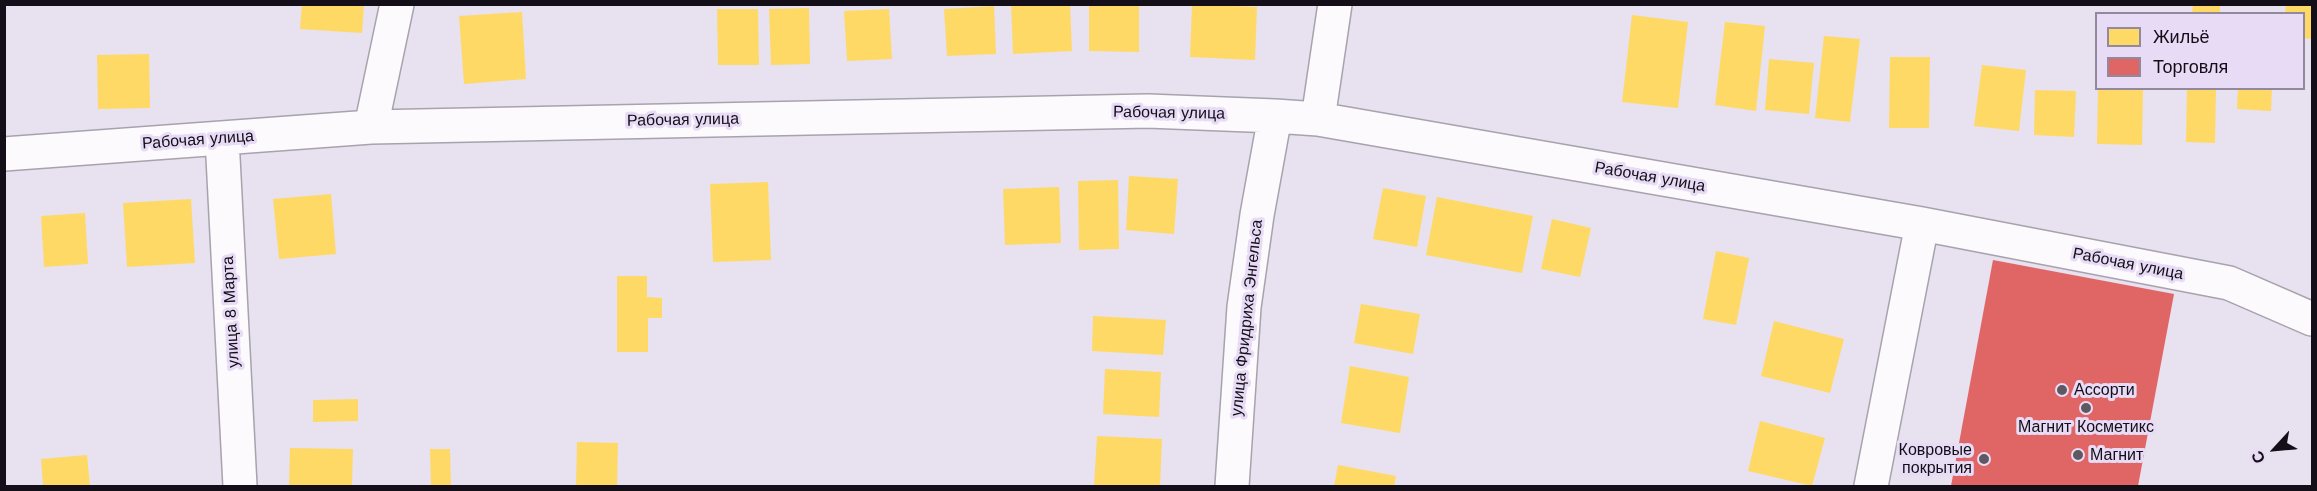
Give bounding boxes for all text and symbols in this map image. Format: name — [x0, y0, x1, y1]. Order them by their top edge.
legend — [2095, 12, 2305, 90]
text: Жильё — [2153, 26, 2210, 47]
text: Торговля — [2153, 56, 2228, 77]
street label: Рабочая улица — [1113, 102, 1225, 124]
street label: Рабочая улица — [627, 109, 739, 131]
street label: Рабочая улица — [141, 127, 255, 153]
street label: Рабочая улица — [1593, 158, 1707, 196]
street label: улица Фридриха Энгельса — [1227, 219, 1267, 417]
street label: Рабочая улица — [2071, 244, 2185, 284]
street label: улица 8 Марта — [218, 256, 244, 368]
place label: Ассорти — [2074, 380, 2135, 400]
marker: Ассорти — [2055, 383, 2069, 397]
marker: Магнит Косметикс — [2079, 401, 2093, 415]
place label: Магнит Косметикс — [2018, 417, 2154, 437]
north arrow — [2245, 419, 2305, 479]
place label: Ковровые покрытия — [1899, 440, 1972, 478]
place label: Магнит — [2090, 445, 2143, 465]
marker: Магнит — [2071, 448, 2085, 462]
text: С — [2247, 448, 2269, 466]
marker: Ковровые покрытия — [1977, 452, 1991, 466]

